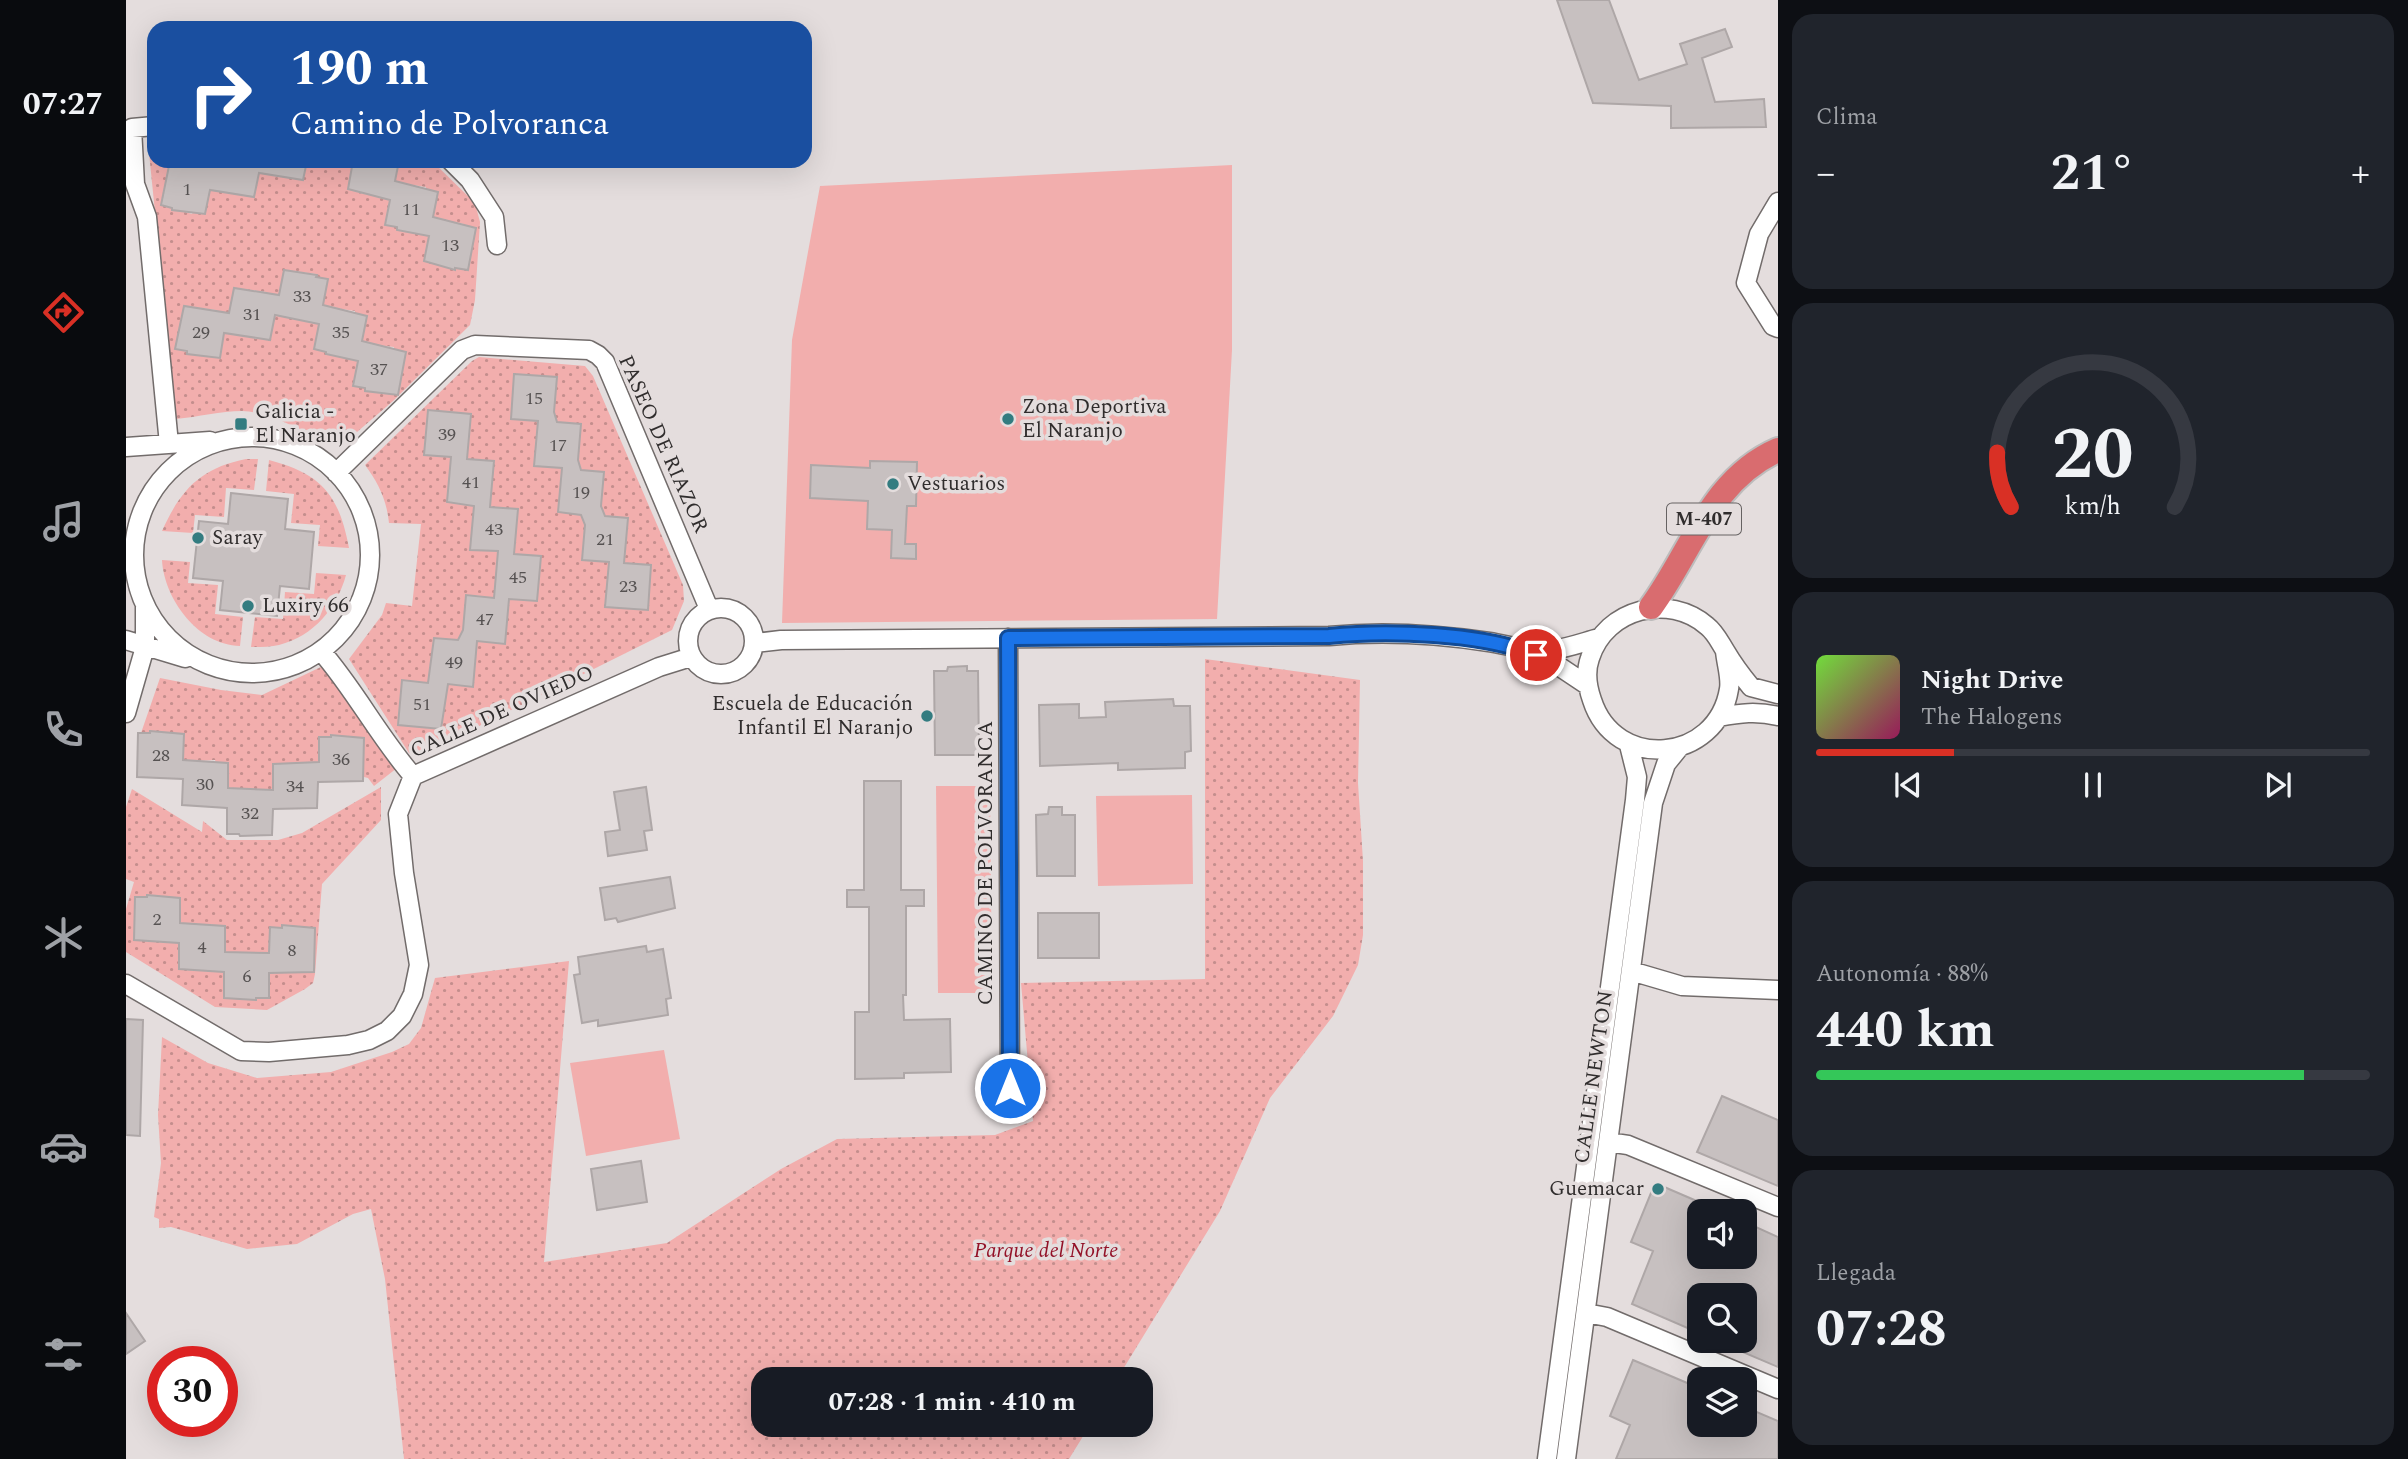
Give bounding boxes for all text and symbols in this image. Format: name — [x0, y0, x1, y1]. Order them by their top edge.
text: 190 m — [290, 32, 429, 107]
icon: right — [175, 49, 266, 140]
text: 07:27 — [23, 80, 103, 129]
text: Camino de Polvoranca — [290, 100, 609, 149]
text: Clima — [1816, 100, 1878, 135]
text: 21° — [2051, 134, 2135, 213]
text: − — [1816, 145, 1835, 203]
text: + — [2351, 145, 2370, 203]
house number: 1 — [183, 176, 192, 203]
house number: 11 — [402, 196, 420, 223]
house number: 13 — [441, 232, 459, 259]
house number: 33 — [293, 283, 311, 310]
icon: directions — [39, 288, 88, 337]
house number: 31 — [243, 301, 261, 328]
house number: 29 — [192, 319, 210, 346]
house number: 35 — [332, 319, 350, 346]
street label: PASEO DE RIAZOR — [609, 350, 717, 538]
house number: 37 — [370, 356, 388, 383]
house number: 15 — [525, 385, 543, 412]
place label: Zona Deportiva El Naranjo — [1022, 391, 1167, 447]
place label: Galicia - El Naranjo — [255, 396, 356, 452]
text: 20 — [2052, 400, 2134, 511]
marker: Zona Deportiva El Naranjo — [1000, 411, 1016, 427]
marker: Galicia - El Naranjo — [233, 416, 249, 432]
house number: 39 — [438, 421, 456, 448]
house number: 17 — [549, 432, 567, 459]
place label: Vestuarios — [907, 468, 1005, 500]
house number: 41 — [462, 469, 480, 496]
marker: Vestuarios — [885, 476, 901, 492]
house number: 19 — [572, 479, 590, 506]
text: km/h — [2065, 487, 2121, 525]
icon: music — [39, 497, 88, 546]
road number: M-407 — [1667, 504, 1741, 534]
house number: 43 — [485, 516, 503, 543]
place label: Saray — [212, 522, 264, 554]
house number: 21 — [596, 526, 614, 553]
marker: Saray — [190, 530, 206, 546]
house number: 45 — [509, 564, 527, 591]
house number: 23 — [619, 573, 637, 600]
place label: Luxiry 66 — [262, 590, 349, 622]
marker: Luxiry 66 — [240, 598, 256, 614]
house number: 47 — [476, 606, 494, 633]
pin — [1506, 625, 1566, 685]
icon: arrive — [1517, 636, 1555, 674]
house number: 49 — [445, 649, 463, 676]
street label: CALLE DE OVIEDO — [405, 657, 599, 767]
text: Night Drive — [1921, 660, 2063, 700]
place label: Escuela de Educación Infantil El Naranjo — [712, 688, 913, 744]
house number: 51 — [413, 691, 431, 718]
text: The Halogens — [1921, 700, 2063, 735]
icon: phone — [39, 705, 88, 754]
marker: Escuela de Educación Infantil El Naranjo — [919, 708, 935, 724]
street label: CAMINO DE POLVORANCA — [970, 721, 1002, 1005]
house number: 28 — [152, 742, 170, 769]
house number: 36 — [332, 746, 350, 773]
icon: previous — [1889, 766, 1927, 804]
icon: pause — [2074, 766, 2112, 804]
icon: next — [2259, 766, 2297, 804]
house number: 30 — [196, 771, 214, 798]
house number: 34 — [286, 773, 304, 800]
house number: 32 — [241, 800, 259, 827]
house number: 2 — [153, 906, 162, 933]
icon: climate — [39, 913, 88, 962]
house number: 4 — [198, 934, 207, 961]
house number: 8 — [288, 937, 297, 964]
text: Autonomía · 88% — [1816, 957, 1988, 992]
house number: 6 — [243, 963, 252, 990]
street label: CALLE NEWTON — [1566, 988, 1622, 1166]
text: 440 km — [1816, 991, 1995, 1070]
position arrow — [973, 1051, 1047, 1125]
icon: car — [39, 1122, 88, 1171]
place label: Guemacar — [1549, 1173, 1644, 1205]
marker: Guemacar — [1650, 1181, 1666, 1197]
map controls — [1687, 1199, 1757, 1437]
button: sound — [1687, 1199, 1757, 1269]
park label: Parque del Norte — [974, 1235, 1118, 1267]
text: Llegada — [1816, 1256, 1896, 1291]
button: search — [1687, 1283, 1757, 1353]
text: 07:28 — [1816, 1290, 1947, 1369]
icon: filters — [39, 1330, 88, 1379]
speed limit sign: 30 — [147, 1346, 238, 1437]
button: layers — [1687, 1367, 1757, 1437]
text: 07:28 · 1 min · 410 m — [828, 1382, 1076, 1422]

